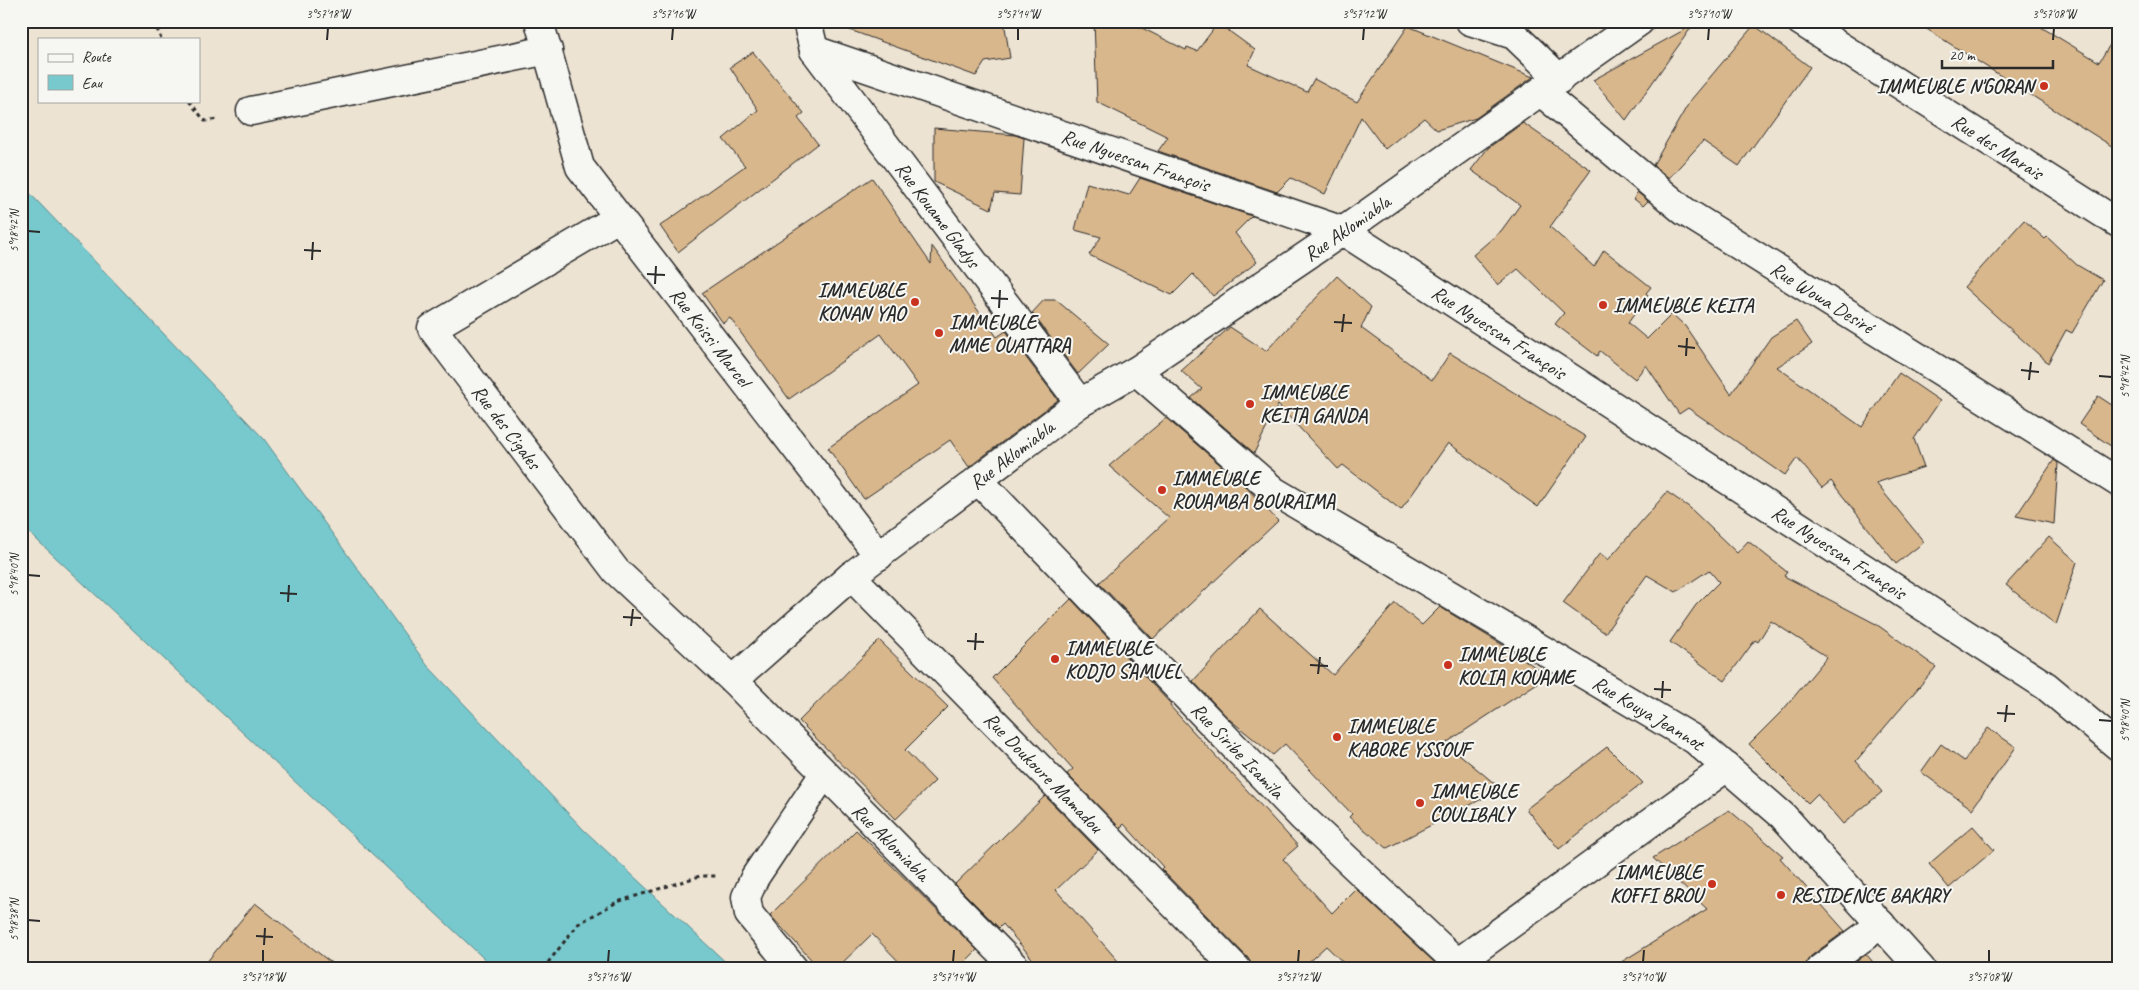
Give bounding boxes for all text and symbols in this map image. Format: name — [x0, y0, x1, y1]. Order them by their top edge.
text: 3°57'18"W — [306, 6, 352, 22]
text: 3°57'16"W — [651, 6, 697, 22]
text: 3°57'14"W — [996, 6, 1042, 22]
text: 3°57'12"W — [1342, 6, 1388, 22]
text: 3°57'10"W — [1687, 6, 1733, 22]
text: 3°57'08"W — [2032, 6, 2078, 22]
legend — [38, 38, 200, 102]
scale bar — [1942, 38, 2053, 70]
text: 20 m — [1949, 46, 1976, 65]
text: Route — [82, 48, 112, 67]
text: Eau — [82, 74, 103, 93]
place label: IMMEUBLE N'GORAN — [1877, 74, 2037, 99]
marker: IMMEUBLE N'GORAN — [2038, 80, 2050, 92]
street label: Rue des Marais — [1947, 108, 2050, 186]
street label: Rue Nguessan François — [1058, 124, 1215, 198]
street label: Rue Kouame Gladys — [890, 157, 987, 275]
street label: Rue Aklomiabla — [1299, 188, 1397, 267]
text: 5°18'42"N — [6, 208, 22, 252]
street label: Rue Wowa Desiré — [1766, 256, 1881, 341]
place label: IMMEUBLE KONAN YAO — [817, 278, 908, 326]
street label: Rue Nguessan François — [1427, 280, 1572, 386]
street label: Rue Koissi Marcel — [664, 283, 758, 395]
place label: IMMEUBLE KEITA — [1613, 293, 1755, 318]
marker: IMMEUBLE KONAN YAO — [909, 296, 921, 308]
marker: IMMEUBLE KEITA — [1597, 299, 1609, 311]
place label: IMMEUBLE MME OUATTARA — [949, 310, 1071, 358]
marker: IMMEUBLE MME OUATTARA — [933, 327, 945, 339]
text: 5°18'42"N — [2117, 354, 2133, 398]
street label: Rue des Cigales — [466, 380, 548, 476]
place label: IMMEUBLE KEITA GANDA — [1260, 380, 1368, 428]
marker: IMMEUBLE KEITA GANDA — [1244, 398, 1256, 410]
street label: Rue Aklomiabla — [965, 414, 1061, 495]
place label: IMMEUBLE ROUAMBA BOURAIMA — [1172, 466, 1336, 514]
marker: IMMEUBLE ROUAMBA BOURAIMA — [1156, 484, 1168, 496]
street label: Rue Nguessan François — [1767, 500, 1912, 606]
text: 5°18'40"N — [6, 552, 22, 596]
place label: IMMEUBLE KODJO SAMUEL — [1065, 636, 1183, 684]
place label: IMMEUBLE KOLIA KOUAME — [1458, 642, 1578, 690]
marker: IMMEUBLE KODJO SAMUEL — [1049, 653, 1061, 665]
marker: IMMEUBLE KOLIA KOUAME — [1442, 659, 1454, 671]
street label: Rue Kouya Jeannot — [1588, 670, 1711, 757]
street label: Rue Siribe Isamïla — [1186, 697, 1290, 805]
text: 5°18'40"N — [2117, 698, 2133, 742]
street label: Rue Doukoure Mamadou — [978, 707, 1109, 839]
place label: IMMEUBLE KABORE YSSOUF — [1347, 714, 1475, 762]
marker: IMMEUBLE KABORE YSSOUF — [1331, 731, 1343, 743]
place label: IMMEUBLE COULIBALY — [1430, 779, 1521, 827]
marker: IMMEUBLE COULIBALY — [1414, 797, 1426, 809]
street label: Rue Aklomiabla — [846, 798, 936, 888]
place label: IMMEUBLE KOFFI BROU — [1610, 860, 1706, 908]
marker: IMMEUBLE KOFFI BROU — [1706, 878, 1718, 890]
place label: RESIDENCE BAKARY — [1791, 883, 1952, 908]
marker: RESIDENCE BAKARY — [1775, 889, 1787, 901]
text: 5°18'38"N — [6, 897, 22, 941]
text: 3°57'18"W — [241, 969, 287, 985]
text: 3°57'16"W — [586, 969, 632, 985]
text: 3°57'14"W — [931, 969, 977, 985]
text: 3°57'12"W — [1276, 969, 1322, 985]
text: 3°57'10"W — [1621, 969, 1667, 985]
text: 3°57'08"W — [1967, 969, 2013, 985]

